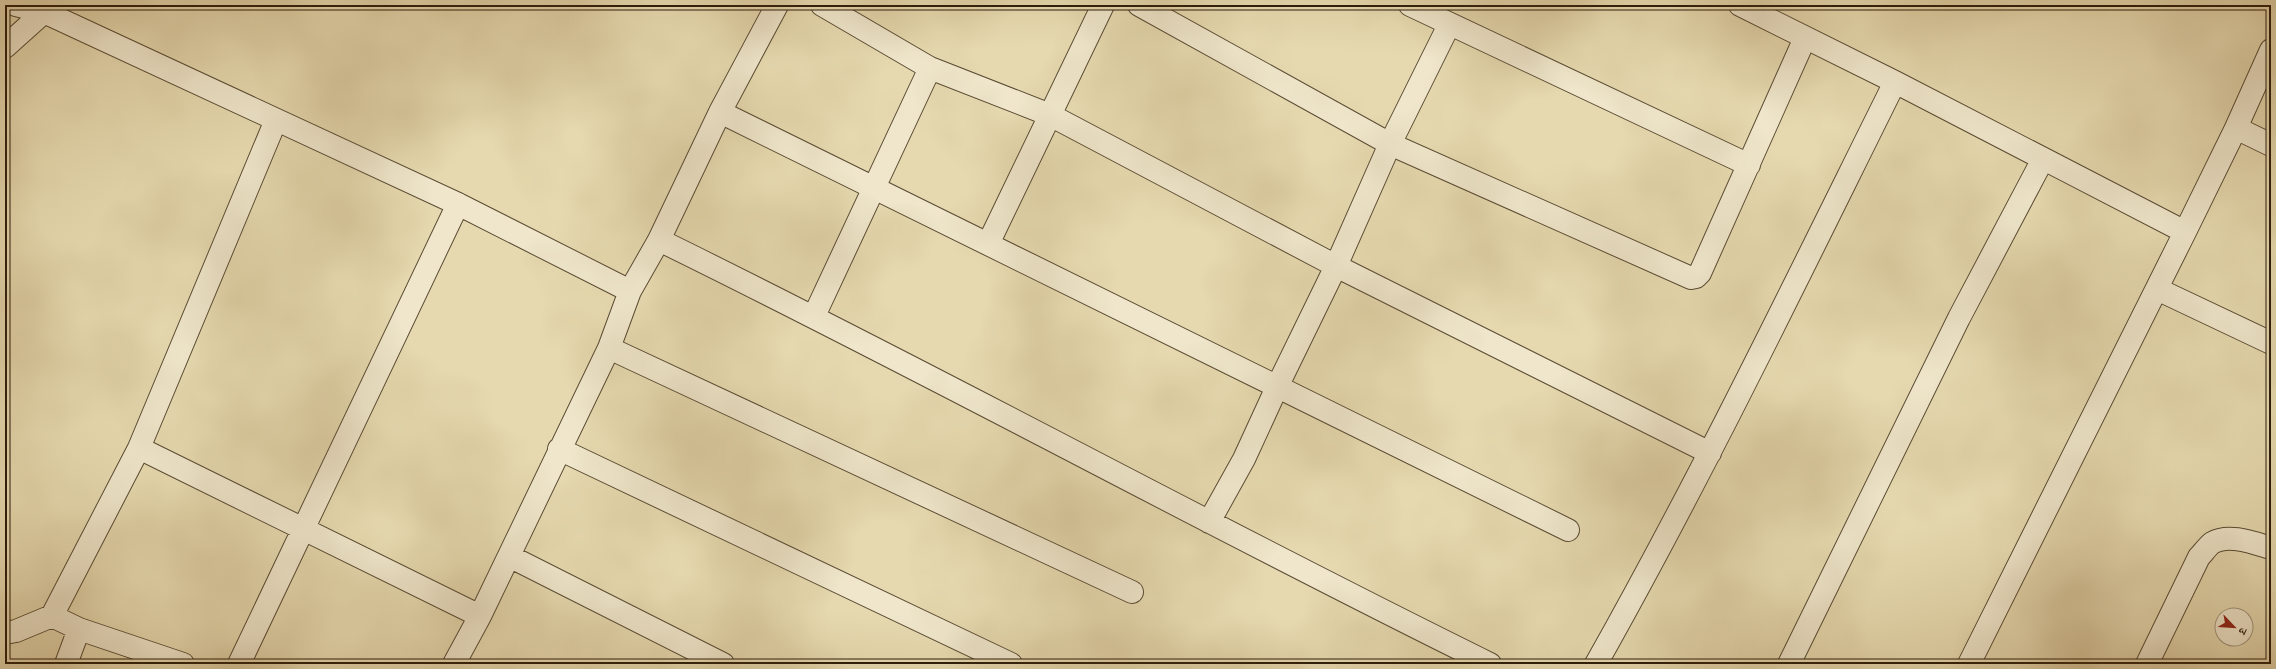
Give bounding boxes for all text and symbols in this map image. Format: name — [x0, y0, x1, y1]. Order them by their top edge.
north arrow — [2214, 607, 2254, 647]
text: उ — [2234, 624, 2251, 638]

